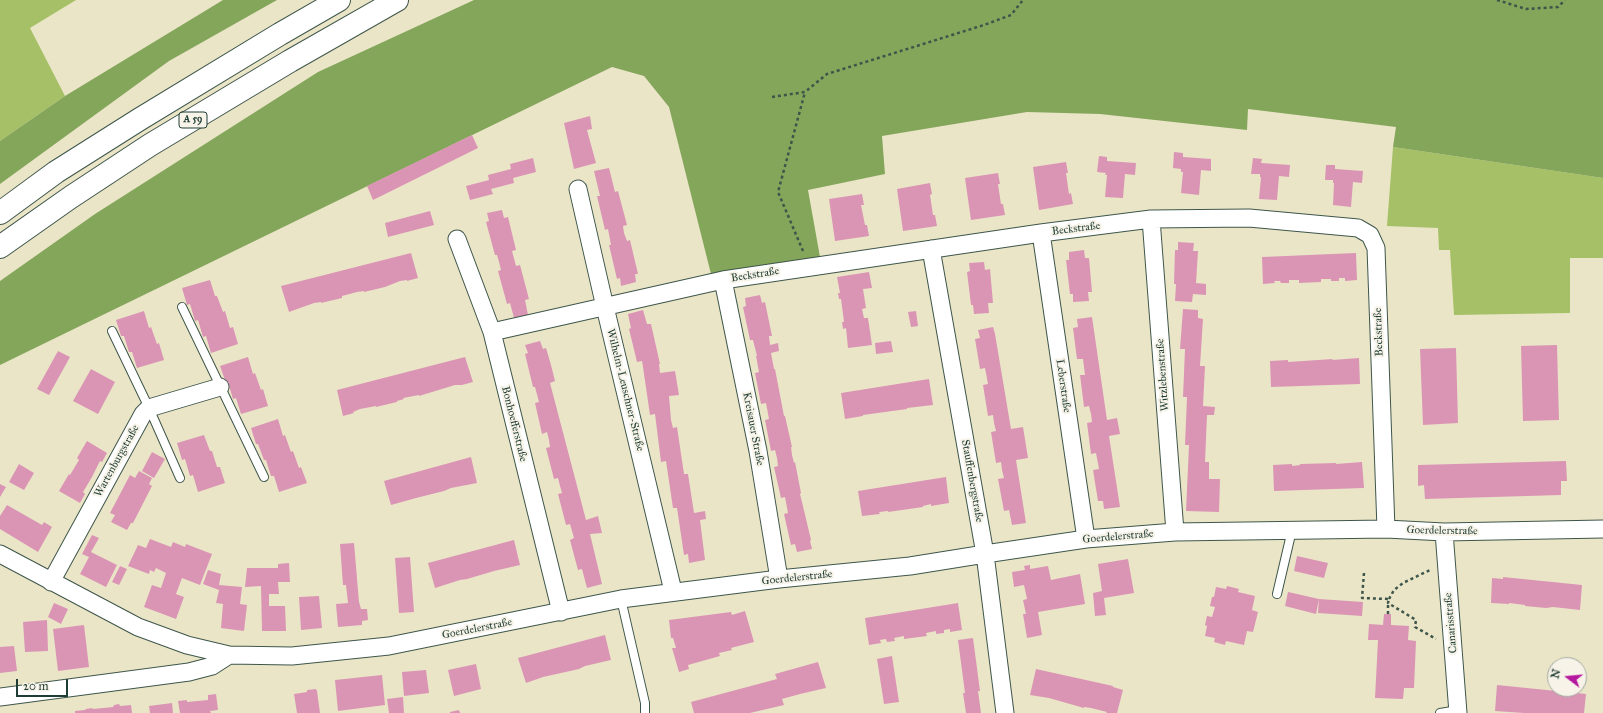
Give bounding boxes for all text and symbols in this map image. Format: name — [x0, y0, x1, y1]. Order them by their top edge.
road number: A 59 — [179, 112, 207, 128]
street label: Beckstraße — [1051, 219, 1101, 239]
street label: Beckstraße — [730, 265, 780, 285]
street label: Beckstraße — [1372, 308, 1386, 356]
street label: Wilhelm-Leuschner-Straße — [603, 327, 647, 453]
street label: Witzlebenstraße — [1154, 338, 1172, 412]
street label: Leberstraße — [1053, 358, 1073, 414]
street label: Bonhoefferstraße — [498, 385, 530, 463]
street label: Kreisauer Straße — [739, 391, 767, 467]
street label: Wartenburgstraße — [92, 423, 142, 499]
street label: Stauffenbergstraße — [958, 439, 986, 523]
street label: Goerdelerstraße — [1406, 524, 1478, 538]
street label: Goerdelerstraße — [1082, 527, 1154, 547]
street label: Goerdelerstraße — [761, 568, 833, 588]
street label: Canarisstraße — [1442, 592, 1460, 654]
street label: Goerdelerstraße — [441, 616, 513, 642]
north arrow — [1547, 657, 1587, 697]
text: N — [1548, 668, 1563, 680]
scale bar — [18, 671, 70, 697]
text: 20 m — [23, 679, 49, 693]

